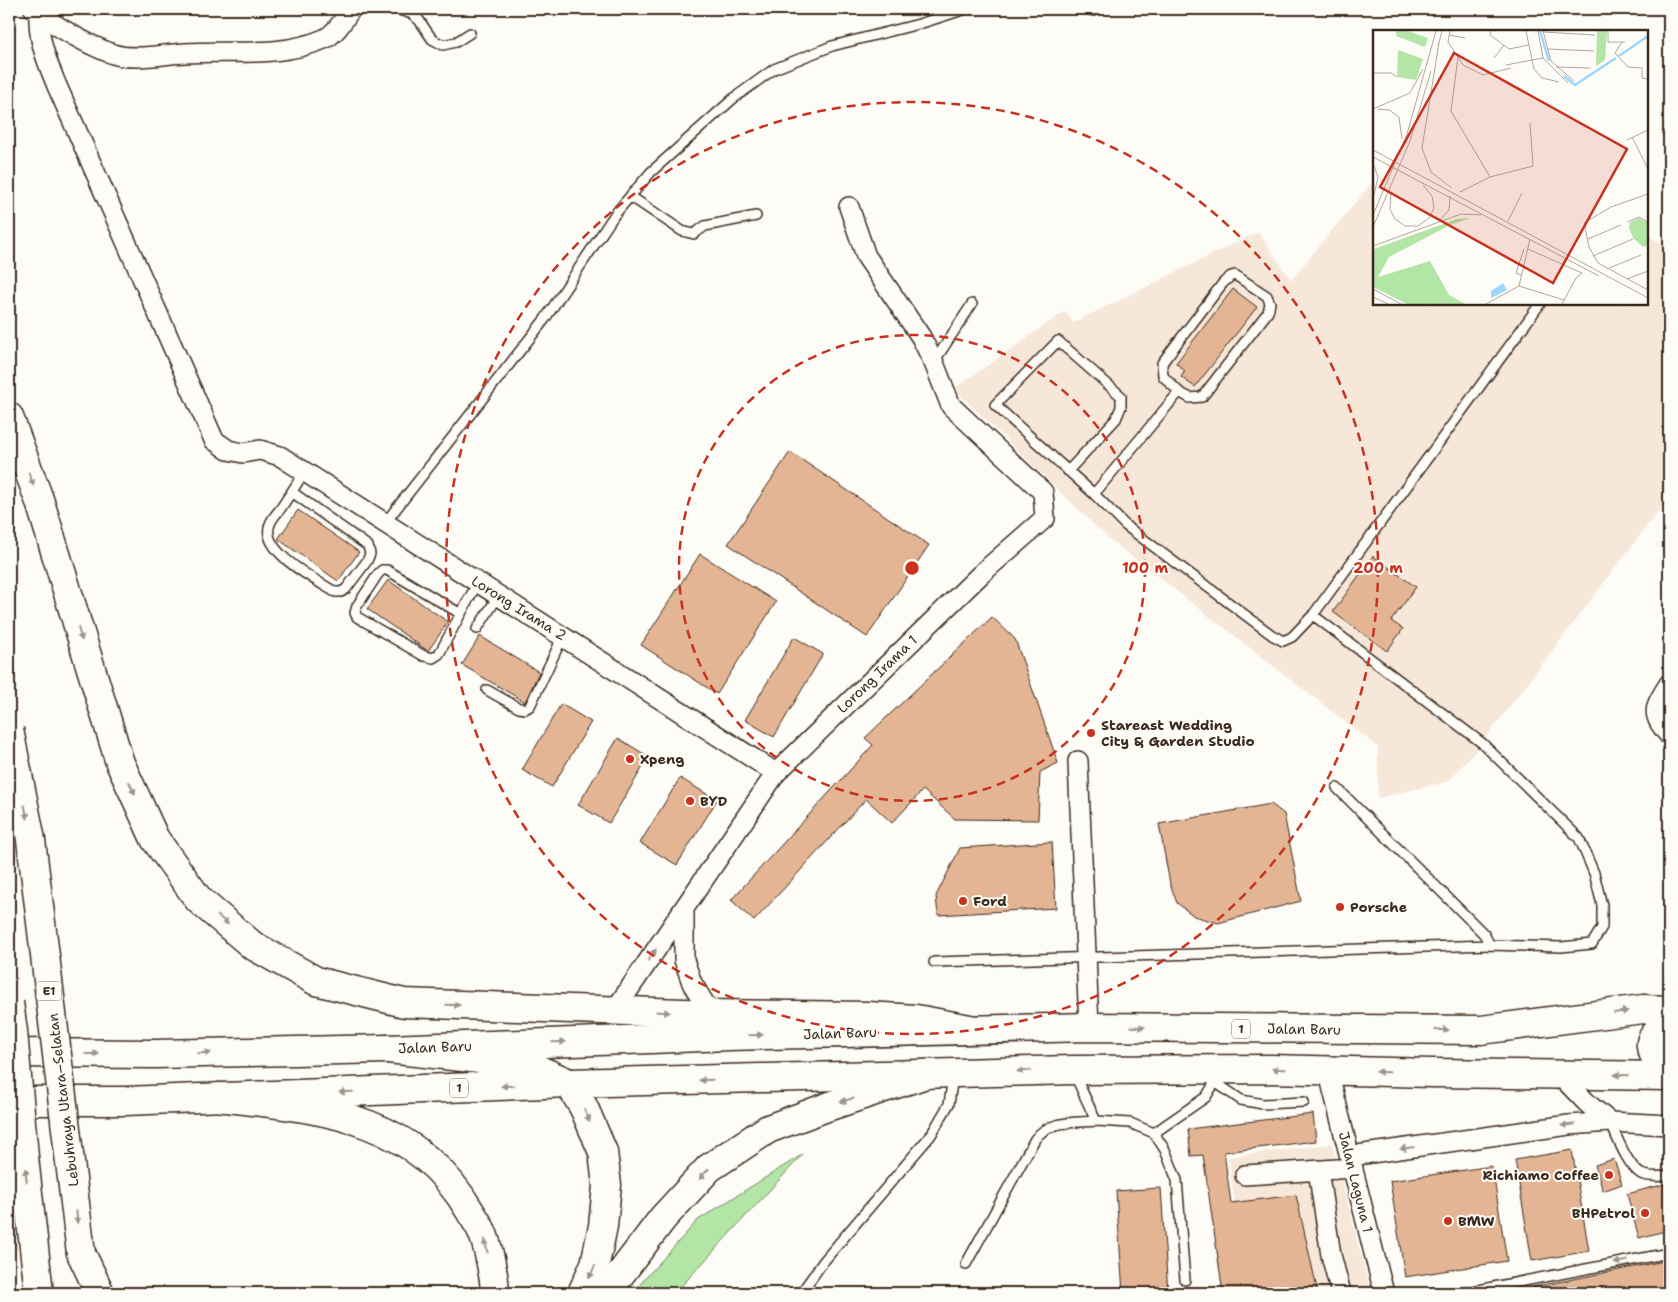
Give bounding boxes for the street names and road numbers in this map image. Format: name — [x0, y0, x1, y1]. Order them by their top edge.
street label: Lorong Irama 2 — [468, 572, 570, 644]
street label: Lorong Irama 1 — [833, 631, 921, 717]
road number: E1 — [36, 981, 62, 1000]
street label: Lebuhraya Utara–Selatan — [43, 1012, 83, 1188]
street label: Jalan Baru — [1267, 1019, 1341, 1039]
road number: 1 — [1232, 1020, 1250, 1038]
street label: Jalan Baru — [803, 1023, 877, 1043]
street label: Jalan Baru — [398, 1037, 472, 1057]
road number: 1 — [450, 1078, 468, 1098]
street label: Jalan Laguna 1 — [1335, 1130, 1377, 1234]

